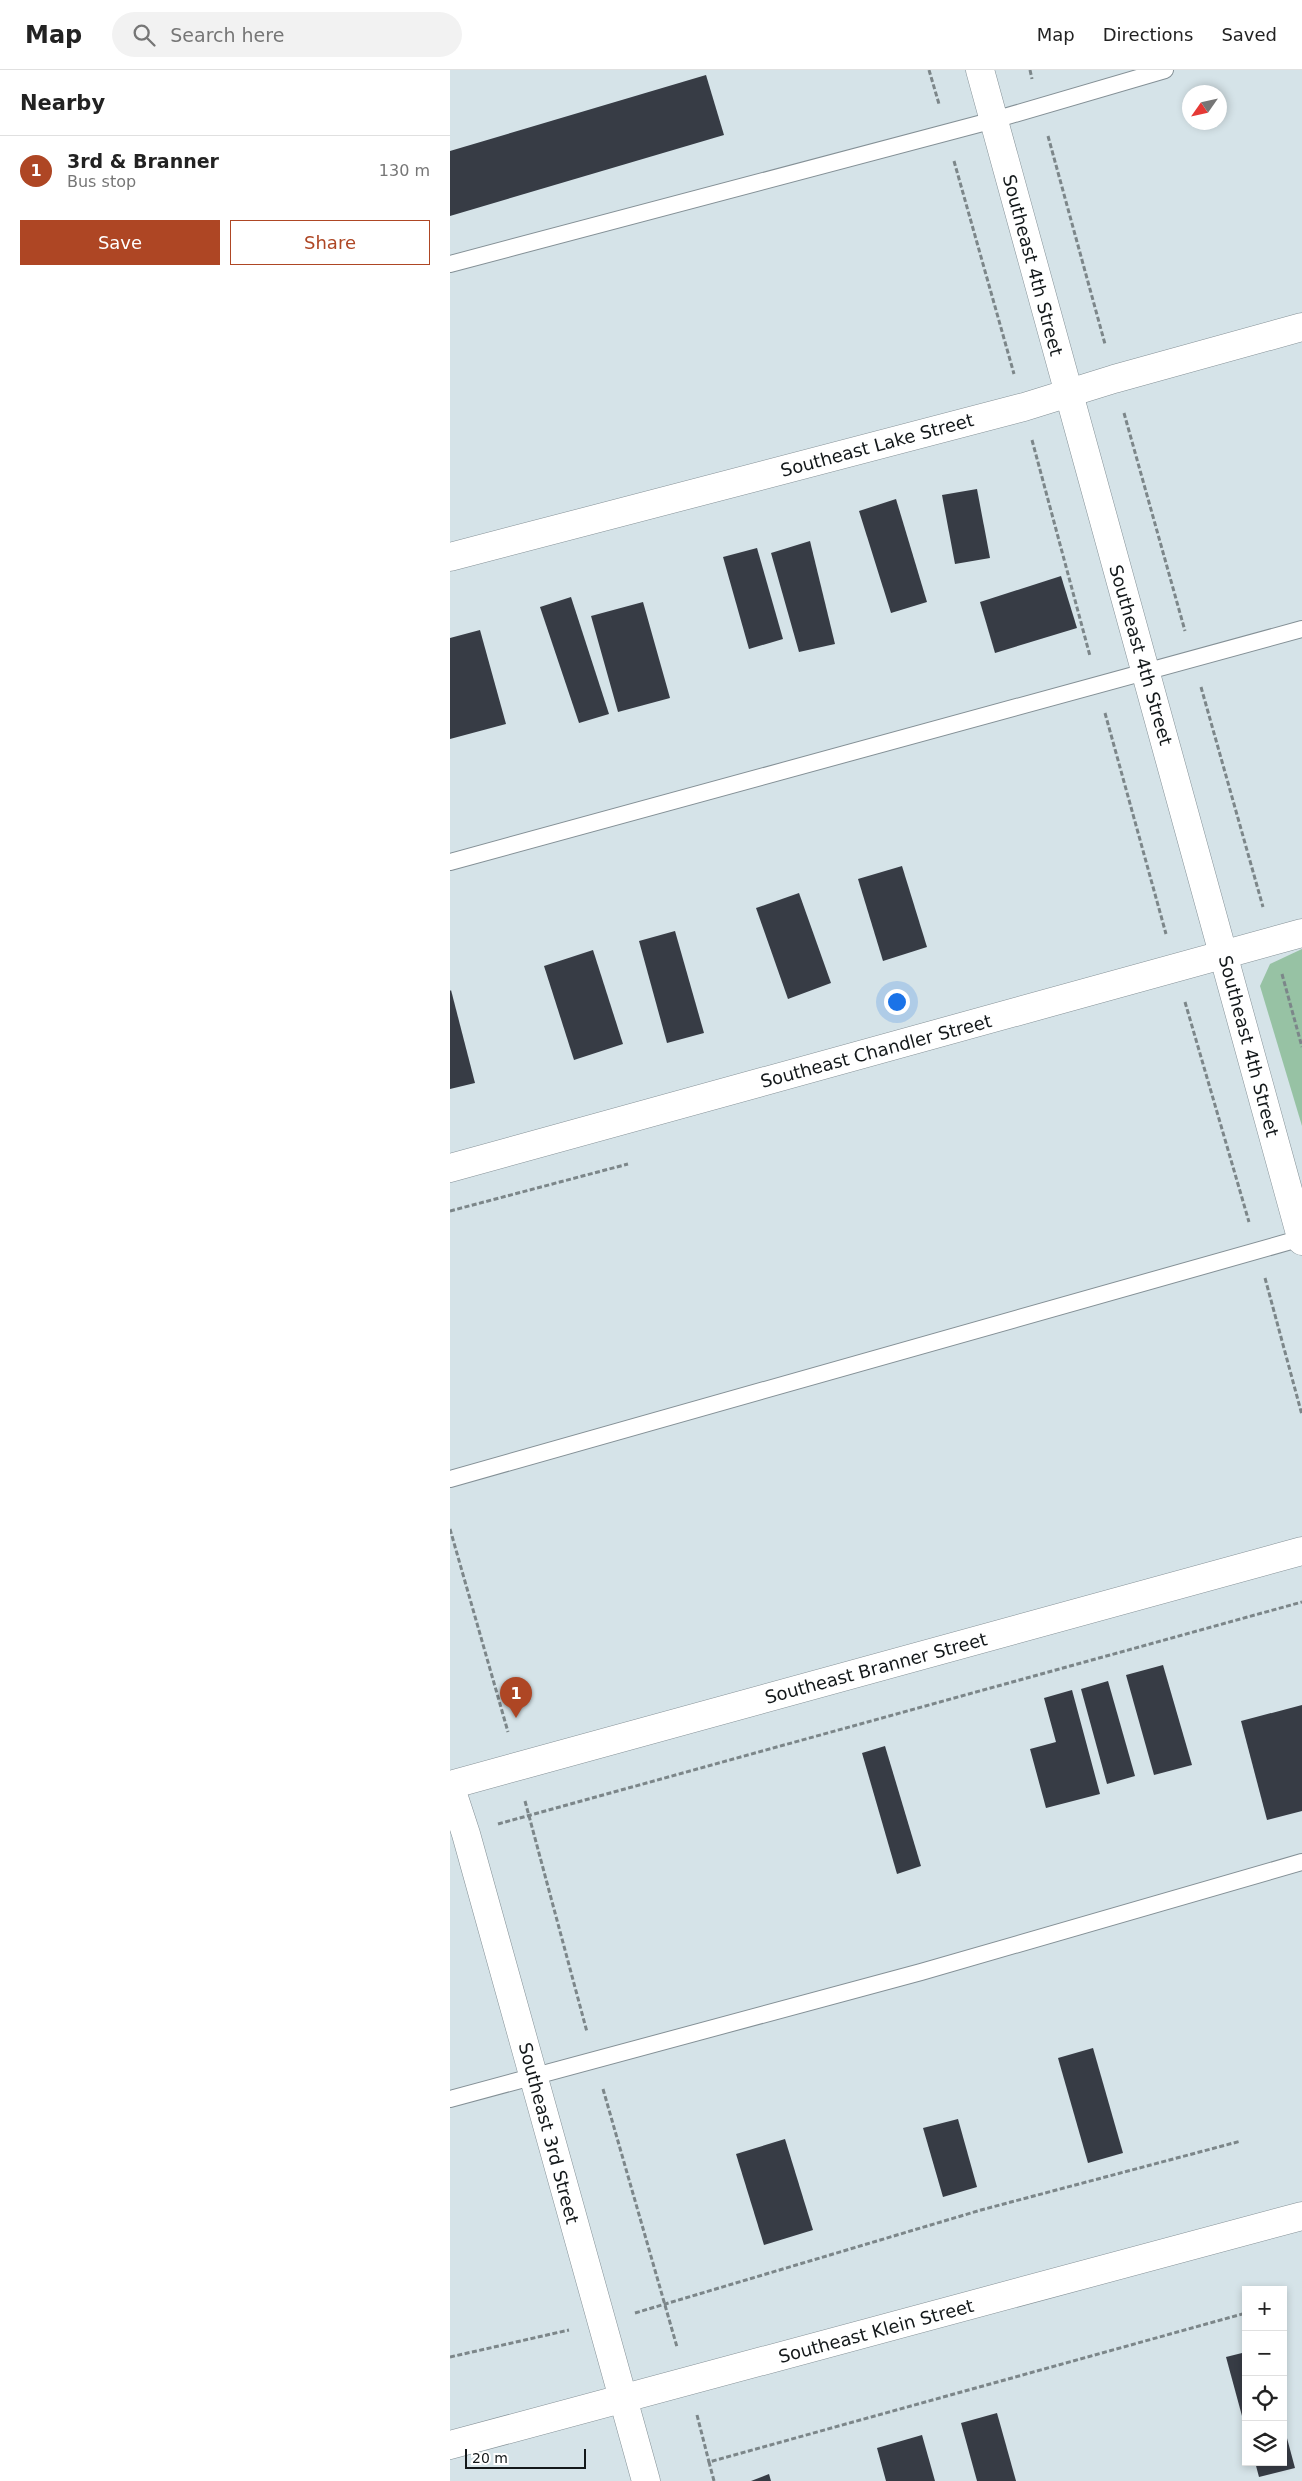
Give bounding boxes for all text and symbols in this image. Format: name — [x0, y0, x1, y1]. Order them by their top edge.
search box — [112, 12, 462, 57]
text: Map — [25, 21, 82, 49]
icon: search — [130, 21, 158, 49]
text: Search here — [170, 24, 284, 46]
text: Map — [1037, 24, 1075, 45]
text: Directions — [1103, 24, 1193, 45]
text: Saved — [1221, 24, 1277, 45]
north arrow — [1182, 85, 1227, 130]
text: Nearby — [20, 91, 105, 115]
text: 3rd & Branner — [67, 150, 219, 172]
text: 1 — [30, 161, 42, 180]
text: 130 m — [379, 161, 430, 180]
text: Bus stop — [67, 172, 136, 191]
street label: Southeast 4th Street — [999, 172, 1067, 358]
button: Save — [20, 220, 220, 265]
button: Share — [230, 220, 430, 265]
street label: Southeast Lake Street — [778, 409, 976, 481]
street label: Southeast 4th Street — [1105, 562, 1177, 748]
street label: Southeast 4th Street — [1215, 953, 1283, 1139]
your location — [884, 989, 910, 1015]
street label: Southeast Chandler Street — [758, 1010, 994, 1092]
street label: Southeast Branner Street — [763, 1628, 989, 1708]
pin: 1 — [500, 1677, 532, 1718]
street label: Southeast 3rd Street — [515, 2040, 583, 2226]
map controls — [1242, 2286, 1287, 2466]
button: + — [1242, 2286, 1287, 2331]
street label: Southeast Klein Street — [776, 2295, 976, 2367]
button: − — [1242, 2331, 1287, 2376]
button: locate — [1242, 2376, 1287, 2421]
button: layers — [1242, 2421, 1287, 2466]
scale bar — [465, 2446, 586, 2469]
text: 20 m — [472, 2450, 508, 2466]

